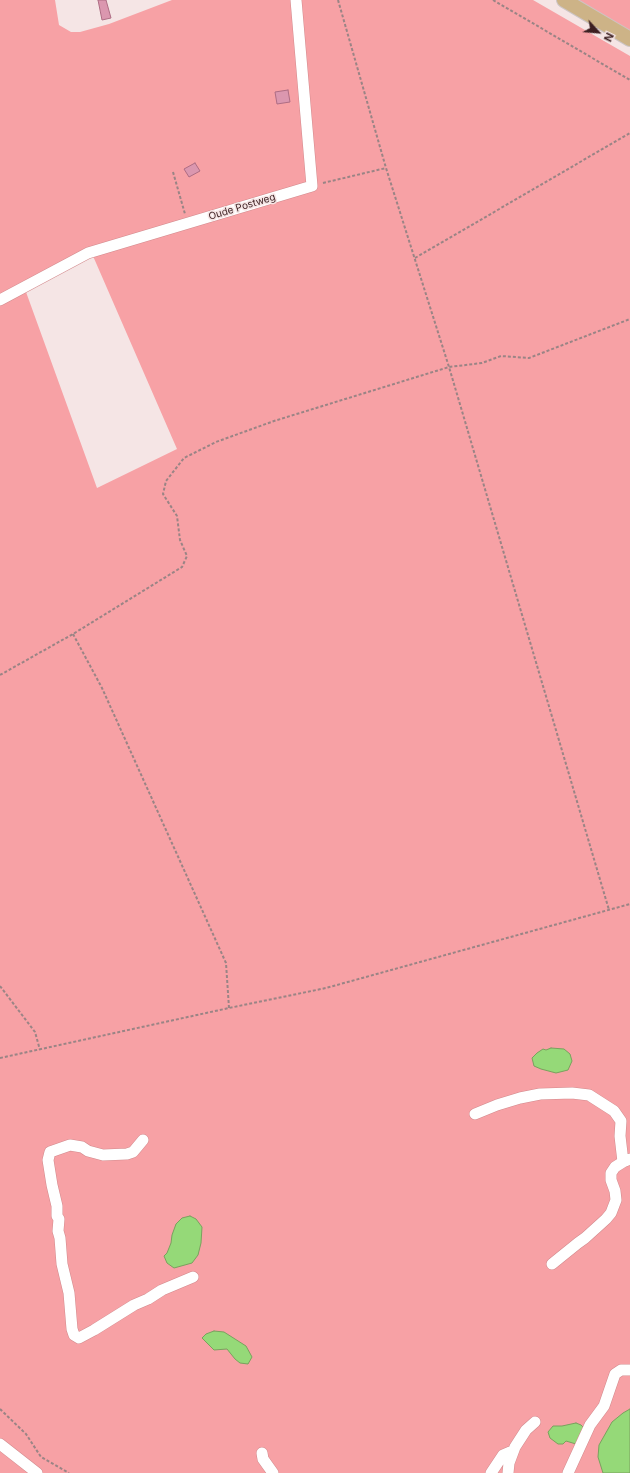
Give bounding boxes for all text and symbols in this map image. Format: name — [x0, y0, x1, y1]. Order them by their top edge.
north arrow — [578, 12, 618, 52]
text: N — [601, 30, 617, 44]
street label: Oude Postweg — [207, 191, 277, 223]

